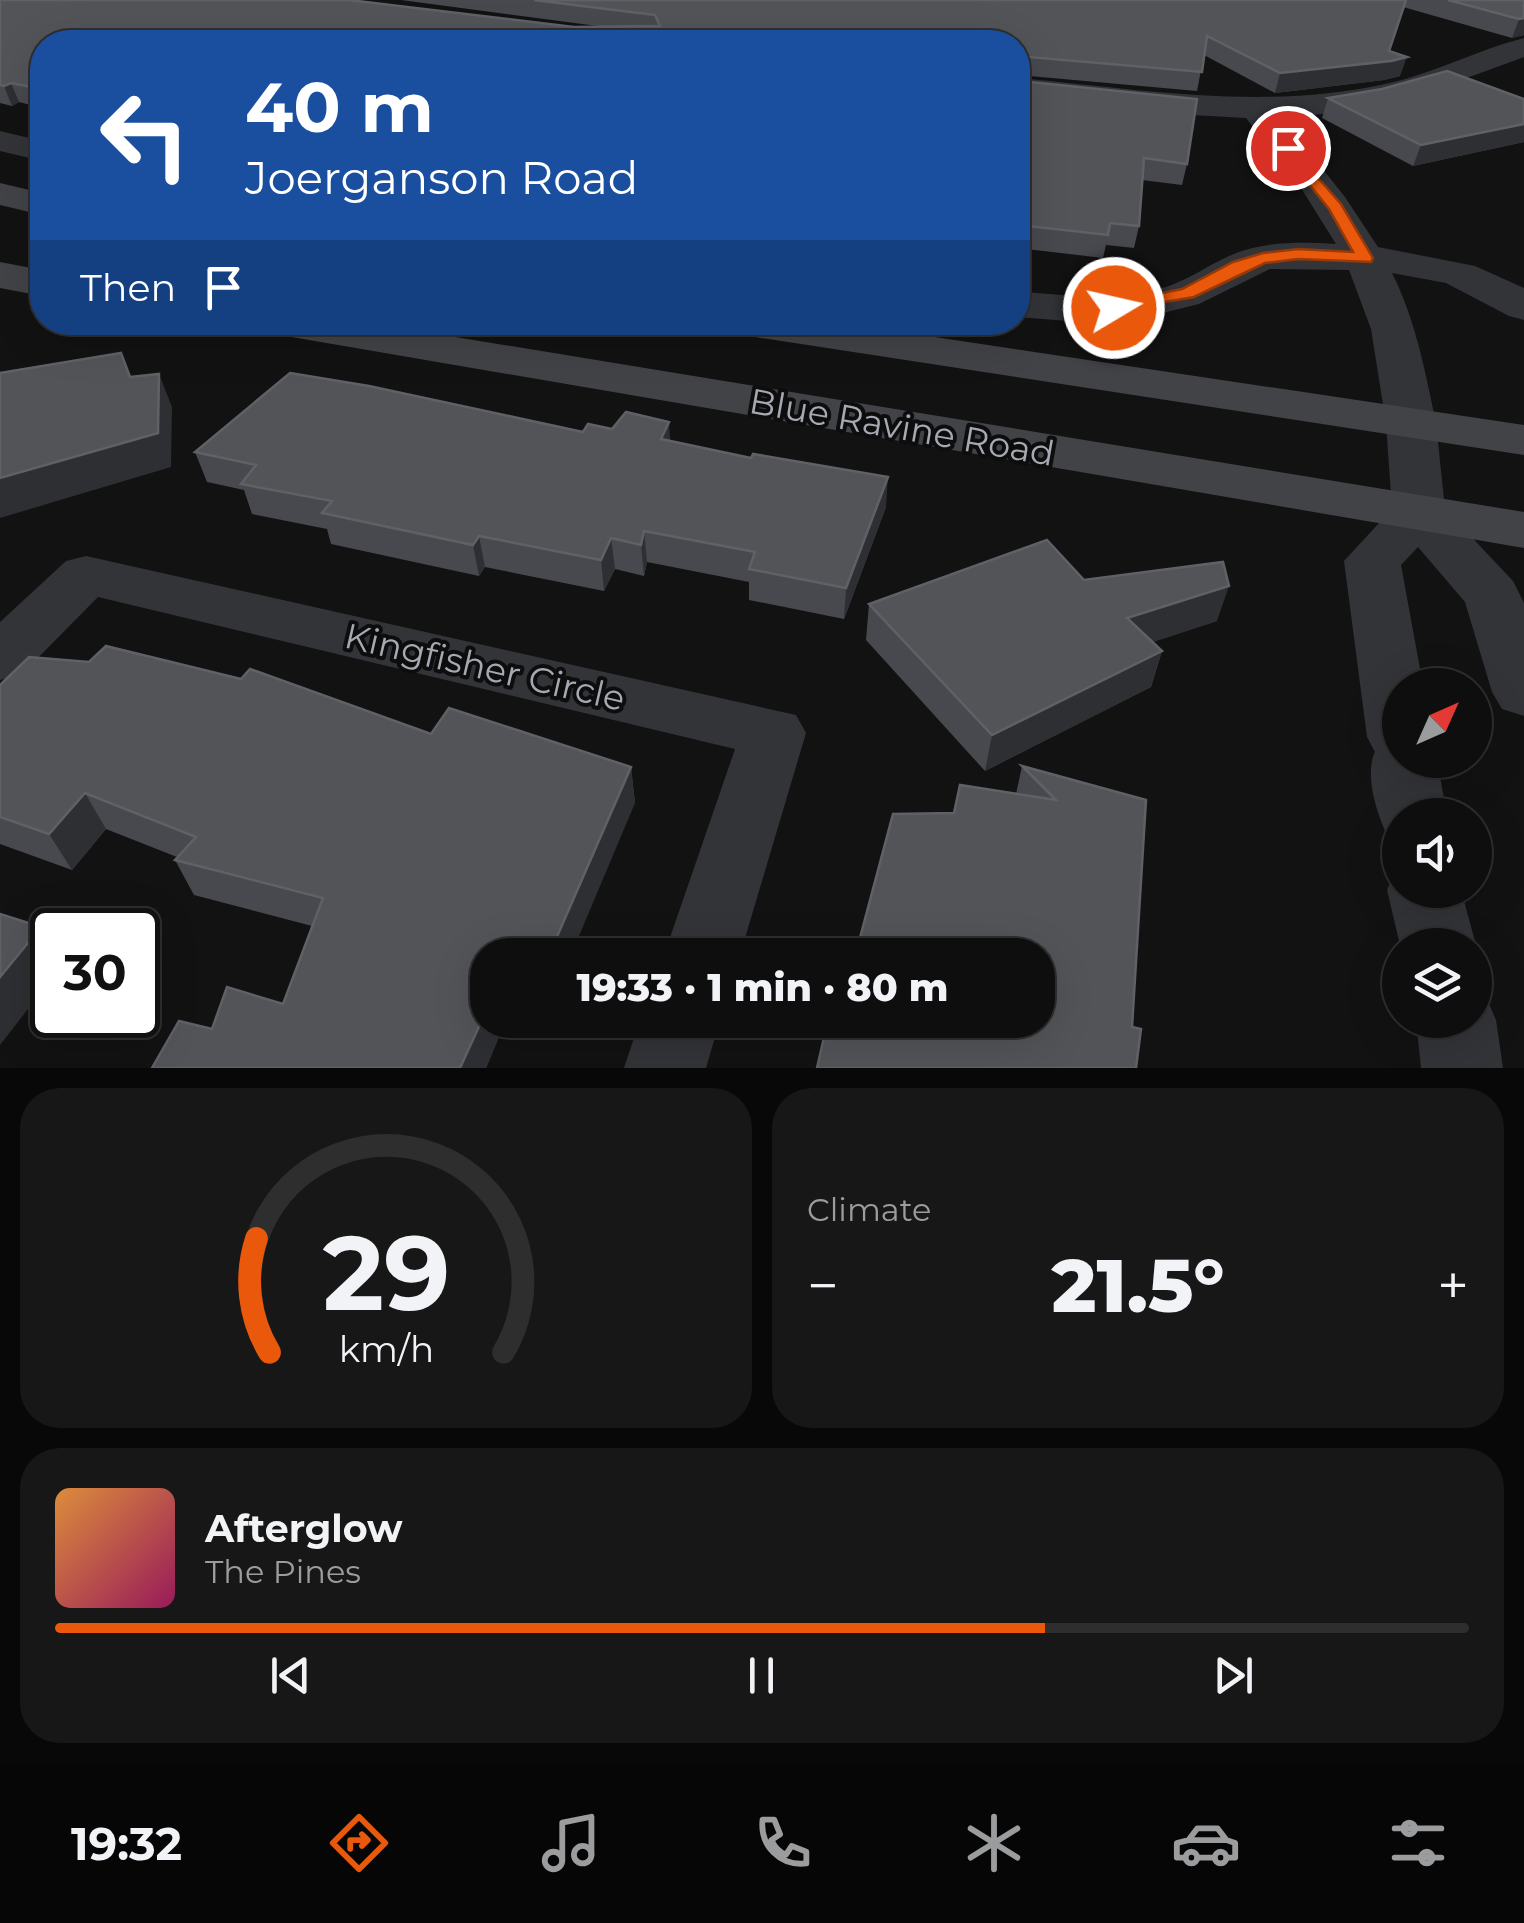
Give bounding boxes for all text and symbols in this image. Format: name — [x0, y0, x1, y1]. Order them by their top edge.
text: 40 m — [245, 64, 434, 150]
icon: left — [80, 70, 210, 200]
pin — [1246, 106, 1331, 191]
icon: arrive — [1261, 121, 1316, 176]
text: Joerganson Road — [245, 150, 638, 205]
position arrow — [1062, 256, 1166, 360]
icon: arrive — [196, 260, 251, 315]
text: Then — [80, 264, 176, 311]
street label: Blue Ravine Road — [746, 379, 1058, 475]
street label: Kingfisher Circle — [341, 614, 629, 720]
north arrow — [1382, 668, 1492, 778]
map controls — [1382, 668, 1492, 1038]
button: sound — [1382, 798, 1492, 908]
speed limit sign: 30 — [30, 908, 160, 1038]
button: layers — [1382, 928, 1492, 1038]
text: 19:33 · 1 min · 80 m — [577, 964, 948, 1011]
text: Climate — [807, 1190, 931, 1229]
text: 29 — [322, 1209, 450, 1336]
text: 21.5° — [1051, 1239, 1225, 1331]
text: − — [807, 1252, 839, 1319]
text: + — [1437, 1252, 1469, 1319]
text: km/h — [338, 1327, 434, 1371]
text: Afterglow — [205, 1505, 403, 1552]
text: The Pines — [205, 1552, 361, 1591]
icon: previous — [263, 1648, 318, 1703]
icon: pause — [734, 1648, 789, 1703]
icon: next — [1206, 1648, 1261, 1703]
icon: directions — [324, 1808, 394, 1878]
icon: music — [536, 1808, 606, 1878]
icon: phone — [748, 1808, 818, 1878]
icon: climate — [959, 1808, 1029, 1878]
icon: car — [1171, 1808, 1241, 1878]
icon: filters — [1383, 1808, 1453, 1878]
text: 19:32 — [71, 1816, 182, 1871]

